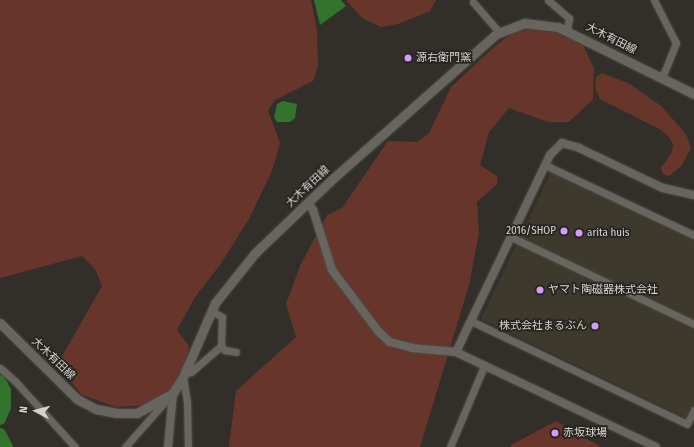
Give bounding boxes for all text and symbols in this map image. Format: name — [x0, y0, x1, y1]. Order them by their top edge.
street label: 大木有田線 — [584, 21, 638, 57]
place label: 源右衛門窯 — [416, 51, 471, 65]
marker: 源右衛門窯 — [403, 53, 413, 63]
street label: 大木有田線 — [283, 163, 333, 211]
place label: 2016/SHOP — [506, 224, 556, 238]
marker: 2016/SHOP — [559, 226, 569, 236]
place label: arita huis — [587, 226, 630, 240]
marker: arita huis — [574, 228, 584, 238]
place label: ヤマト陶磁器株式会社 — [548, 283, 658, 297]
marker: ヤマト陶磁器株式会社 — [535, 285, 545, 295]
place label: 株式会社まるぶん — [499, 319, 587, 333]
marker: 株式会社まるぶん — [590, 321, 600, 331]
street label: 大木有田線 — [29, 335, 77, 383]
north arrow — [16, 391, 56, 431]
text: N — [17, 406, 30, 414]
place label: 赤坂球場 — [563, 426, 607, 440]
marker: 赤坂球場 — [550, 428, 560, 438]

